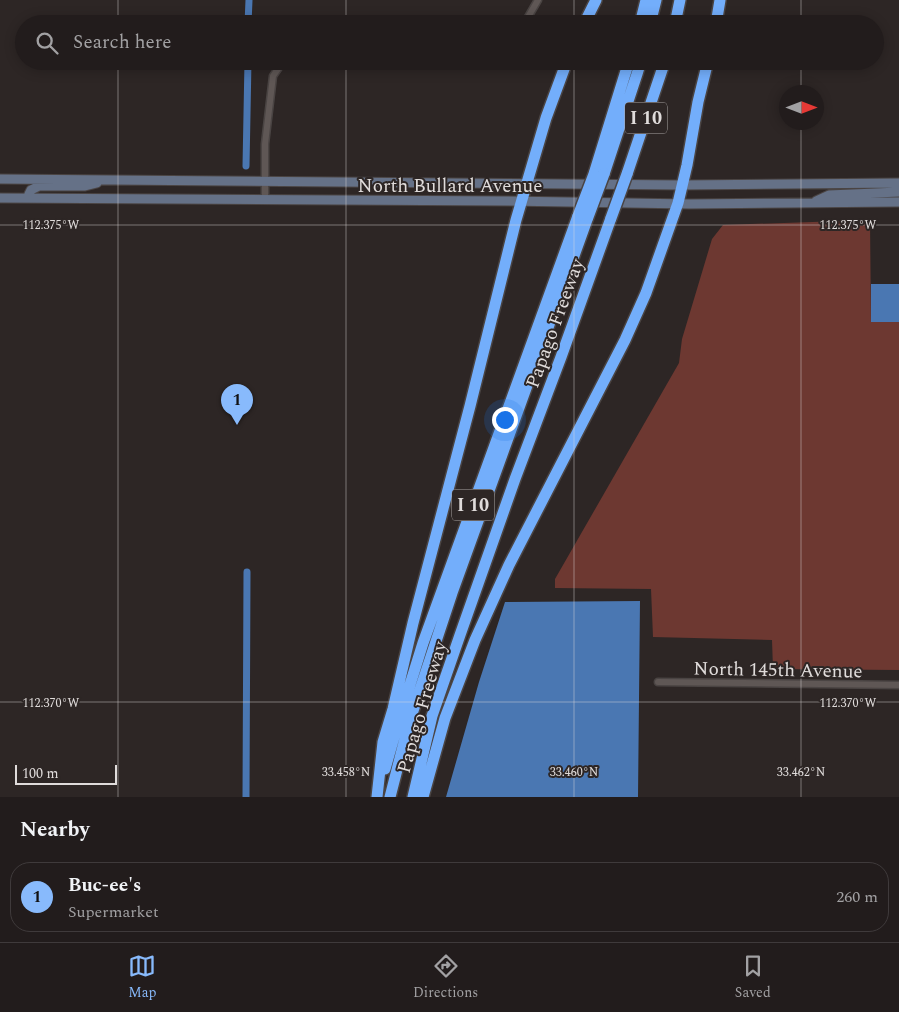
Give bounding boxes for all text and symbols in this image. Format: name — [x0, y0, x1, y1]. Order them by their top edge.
search box — [15, 15, 884, 70]
text: Search here — [73, 28, 172, 57]
icon: search — [33, 29, 61, 57]
north arrow — [779, 85, 824, 130]
road number: I 10 — [625, 102, 667, 134]
street label: North Bullard Avenue — [358, 172, 542, 201]
text: 112.375°W — [23, 216, 80, 235]
text: 112.375°W — [820, 216, 877, 235]
street label: Papago Freeway — [519, 254, 593, 392]
pin: 1 — [221, 384, 253, 425]
your location — [492, 407, 518, 433]
road number: I 10 — [452, 490, 494, 520]
street label: Papago Freeway — [390, 637, 455, 777]
street label: North 145th Avenue — [693, 655, 863, 686]
text: 112.370°W — [23, 694, 80, 713]
text: 112.370°W — [820, 694, 877, 713]
scale bar — [15, 762, 118, 785]
text: 100 m — [22, 763, 59, 784]
text: 33.458°N — [322, 763, 370, 782]
text: 33.460°N — [550, 763, 598, 782]
text: 33.462°N — [777, 763, 825, 782]
text: Nearby — [20, 814, 90, 846]
text: Buc-ee's — [68, 871, 141, 900]
text: 1 — [33, 885, 41, 909]
text: 260 m — [836, 885, 878, 909]
text: Supermarket — [68, 900, 159, 924]
tab: Map — [128, 952, 156, 1003]
tab: Directions — [413, 952, 478, 1003]
tab: Saved — [735, 952, 771, 1003]

